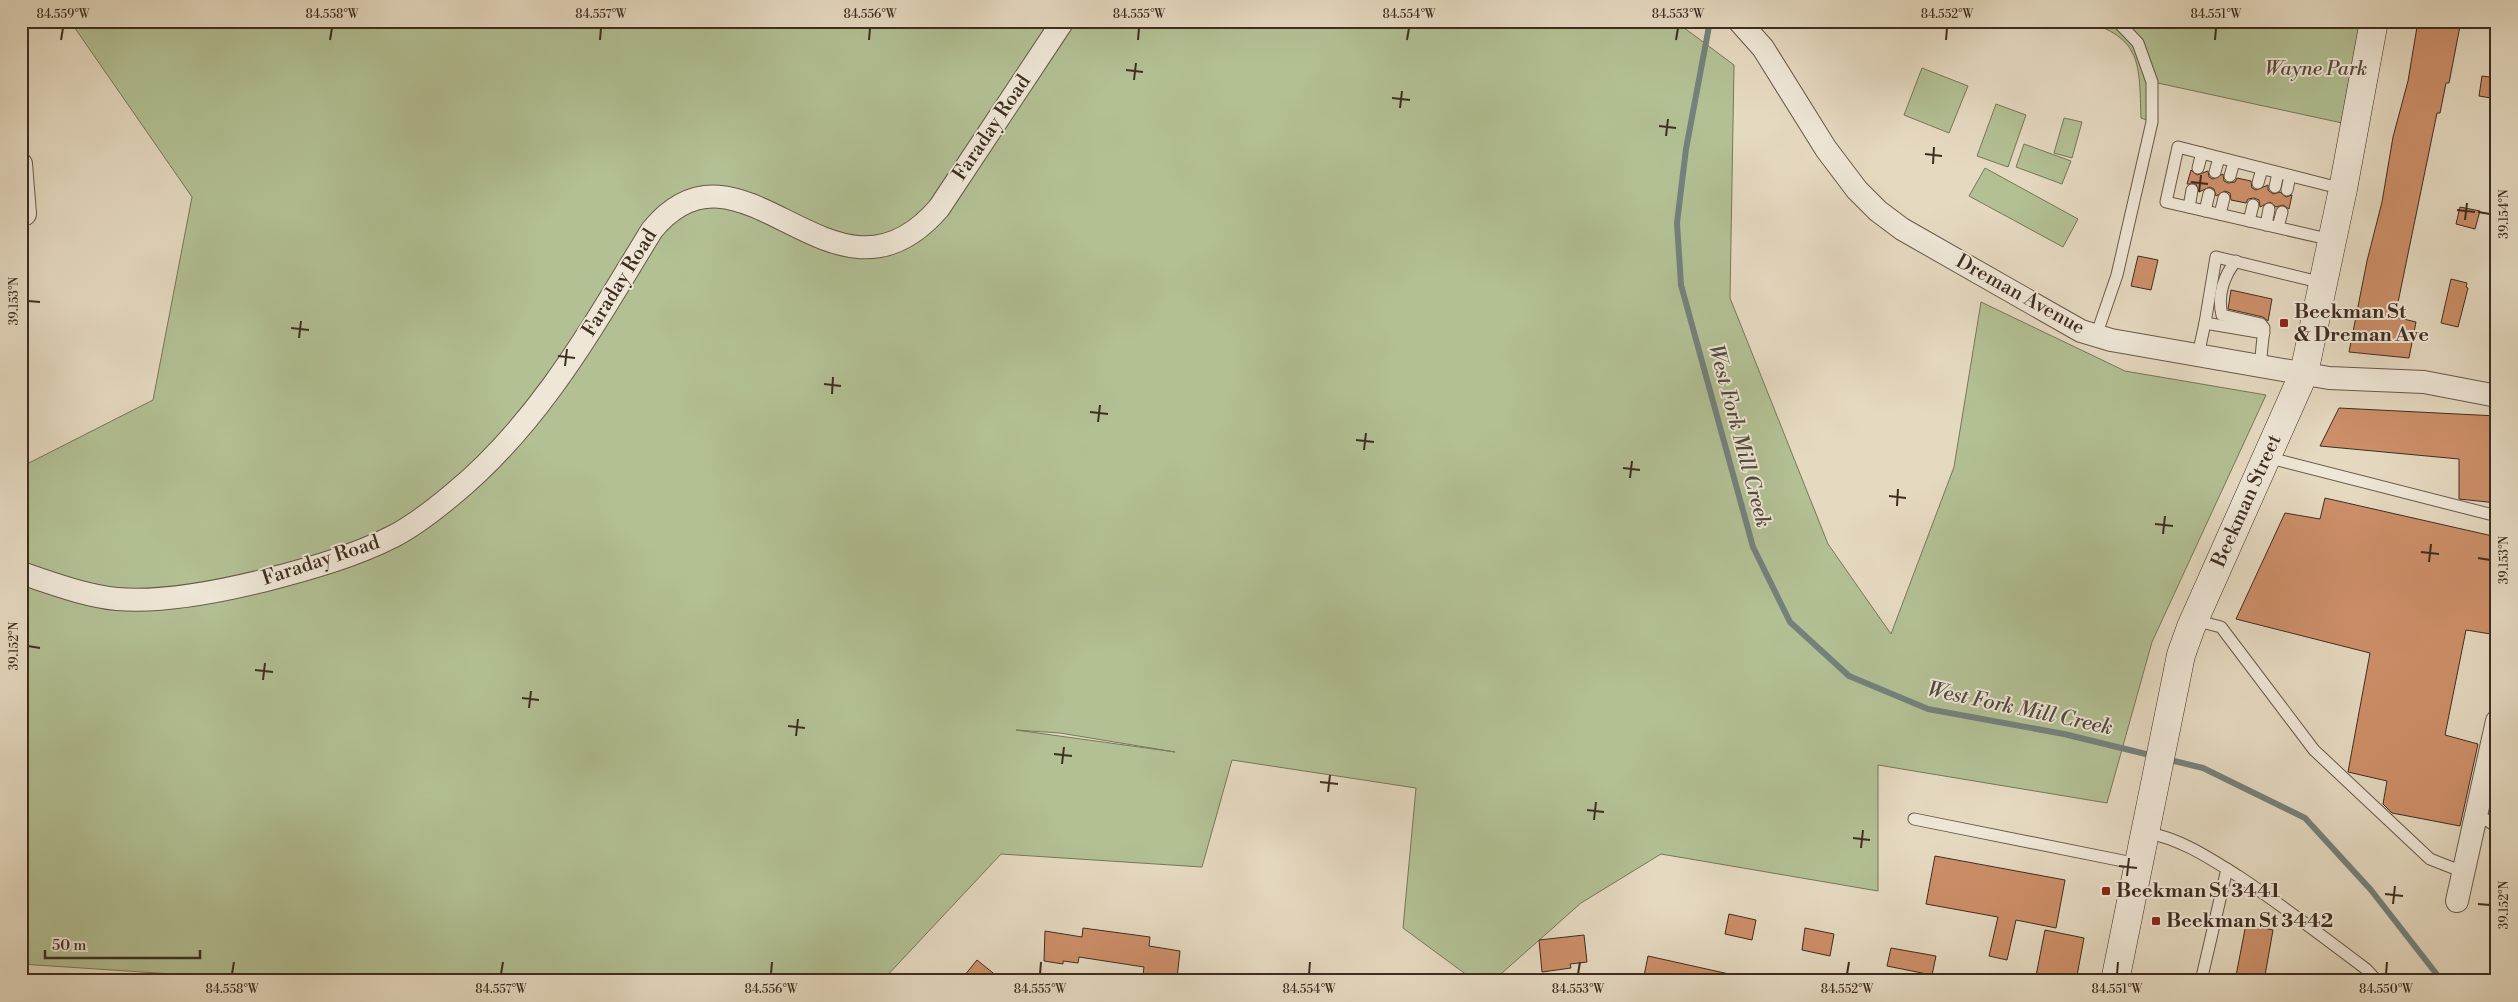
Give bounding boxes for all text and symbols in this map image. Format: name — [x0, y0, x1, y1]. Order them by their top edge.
text: 84.559°W — [36, 7, 91, 22]
text: 84.558°W — [305, 7, 360, 22]
text: 84.557°W — [575, 7, 628, 22]
text: 84.556°W — [843, 7, 898, 22]
text: 84.555°W — [1113, 7, 1166, 22]
text: 84.554°W — [1382, 7, 1437, 22]
text: 84.553°W — [1652, 7, 1705, 22]
text: 84.552°W — [1921, 7, 1974, 22]
text: 84.551°W — [2190, 7, 2243, 22]
park label: Wayne Park — [2265, 57, 2367, 82]
street label: Faraday Road — [947, 70, 1037, 186]
text: 39.154°N — [2497, 189, 2512, 239]
street label: Faraday Road — [577, 224, 663, 341]
street label: Dreman Avenue — [1951, 249, 2089, 341]
text: 39.153°N — [7, 277, 22, 325]
place label: Beekman St & Dreman Ave — [2294, 300, 2429, 348]
marker: Beekman St & Dreman Ave — [2278, 317, 2290, 329]
water label: West Fork Mill Creek — [1702, 342, 1776, 530]
street label: Beekman Street — [2206, 431, 2287, 572]
street label: Faraday Road — [259, 530, 384, 592]
text: 39.153°N — [2497, 536, 2512, 584]
text: 39.152°N — [7, 622, 22, 670]
water label: West Fork Mill Creek — [1925, 677, 2115, 741]
place label: Beekman St 3441 — [2116, 879, 2280, 904]
text: 39.152°N — [2497, 881, 2512, 929]
marker: Beekman St 3441 — [2100, 885, 2112, 897]
place label: Beekman St 3442 — [2166, 909, 2333, 934]
marker: Beekman St 3442 — [2150, 915, 2162, 927]
scale bar — [45, 927, 200, 959]
text: 50 m — [52, 936, 86, 955]
text: 84.558°W — [205, 982, 260, 997]
text: 84.557°W — [475, 982, 528, 997]
text: 84.556°W — [744, 982, 799, 997]
text: 84.555°W — [1014, 982, 1067, 997]
text: 84.554°W — [1282, 982, 1337, 997]
text: 84.553°W — [1552, 982, 1605, 997]
text: 84.552°W — [1821, 982, 1874, 997]
text: 84.551°W — [2091, 982, 2144, 997]
text: 84.550°W — [2359, 982, 2414, 997]

